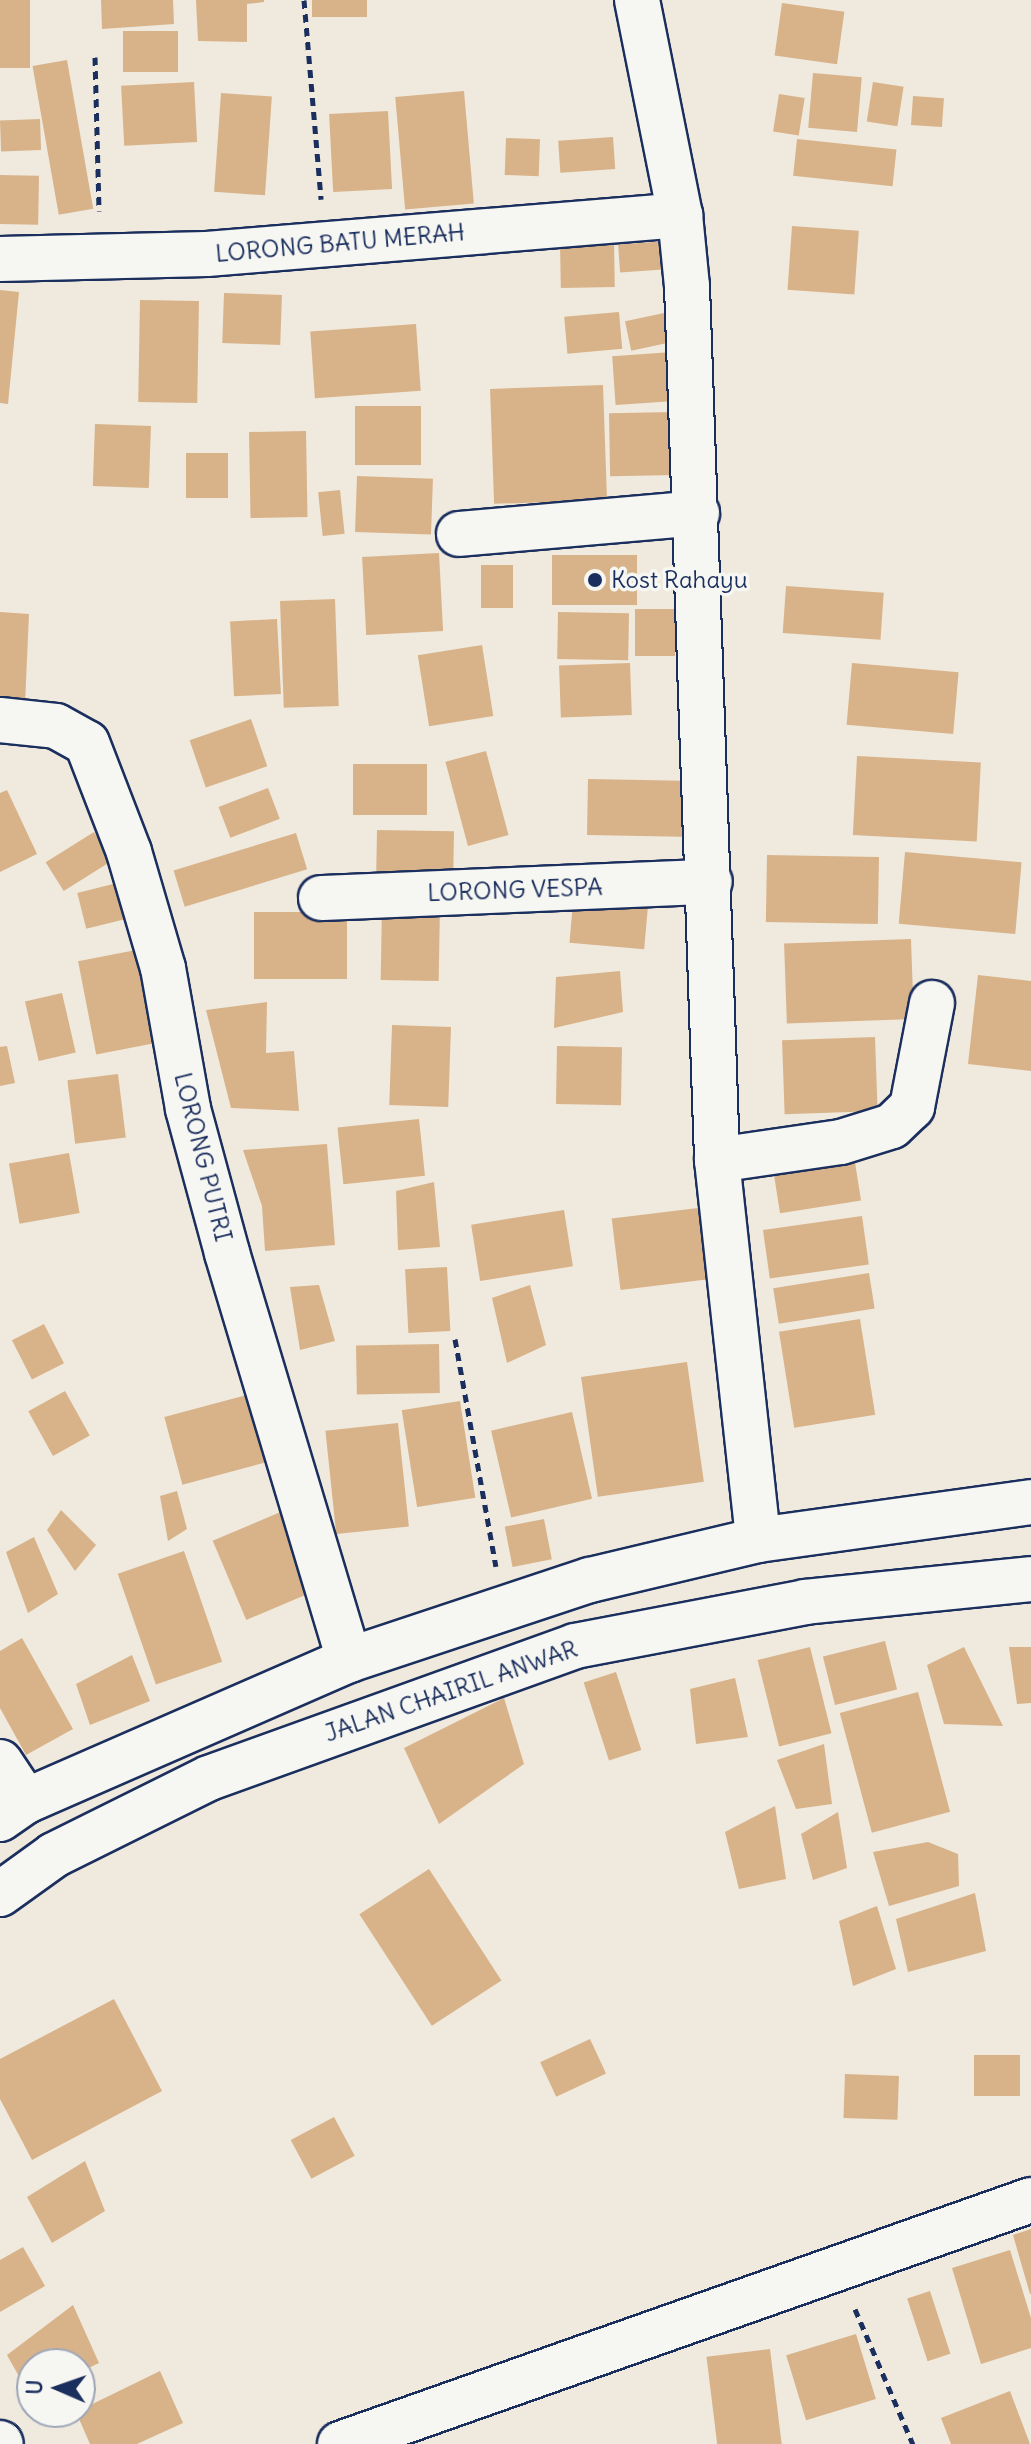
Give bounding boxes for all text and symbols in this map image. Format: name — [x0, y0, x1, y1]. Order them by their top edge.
street label: LORONG BATU MERAH — [214, 218, 466, 268]
place label: Kost Rahayu — [611, 566, 748, 594]
marker: Kost Rahayu — [586, 571, 604, 589]
street label: LORONG VESPA — [427, 873, 603, 907]
street label: LORONG PUTRI — [168, 1070, 238, 1244]
street label: JALAN CHAIRIL ANWAR — [321, 1634, 581, 1748]
north arrow — [16, 2348, 96, 2428]
text: U — [20, 2379, 48, 2395]

